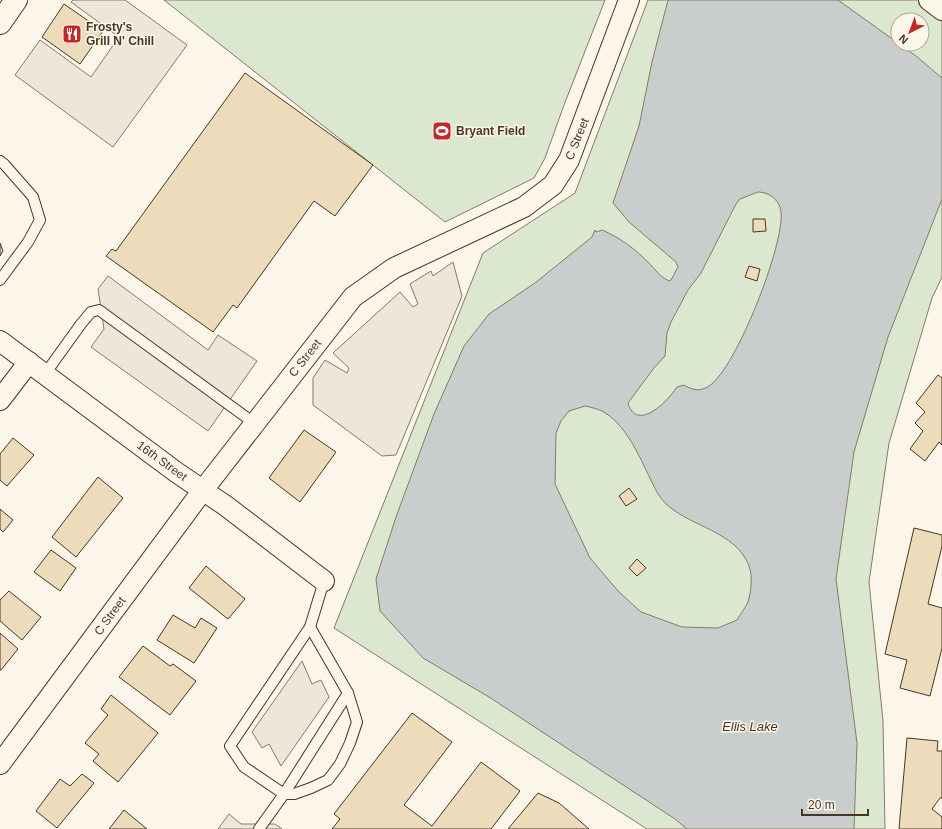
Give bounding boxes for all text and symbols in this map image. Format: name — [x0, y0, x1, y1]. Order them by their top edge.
north arrow — [890, 12, 930, 52]
place label: Frosty's Grill N' Chill — [86, 20, 154, 48]
restaurant icon: Frosty's Grill N' Chill — [61, 23, 83, 45]
text: N — [896, 32, 910, 47]
street label: C Street — [562, 115, 592, 162]
sports icon: Bryant Field — [431, 120, 453, 142]
place label: Bryant Field — [456, 124, 525, 138]
street label: C Street — [286, 336, 324, 380]
street label: 16th Street — [134, 438, 190, 484]
street label: C Street — [91, 594, 129, 638]
water label: Ellis Lake — [722, 719, 778, 734]
scale bar — [802, 791, 868, 817]
text: 20 m — [808, 798, 835, 812]

